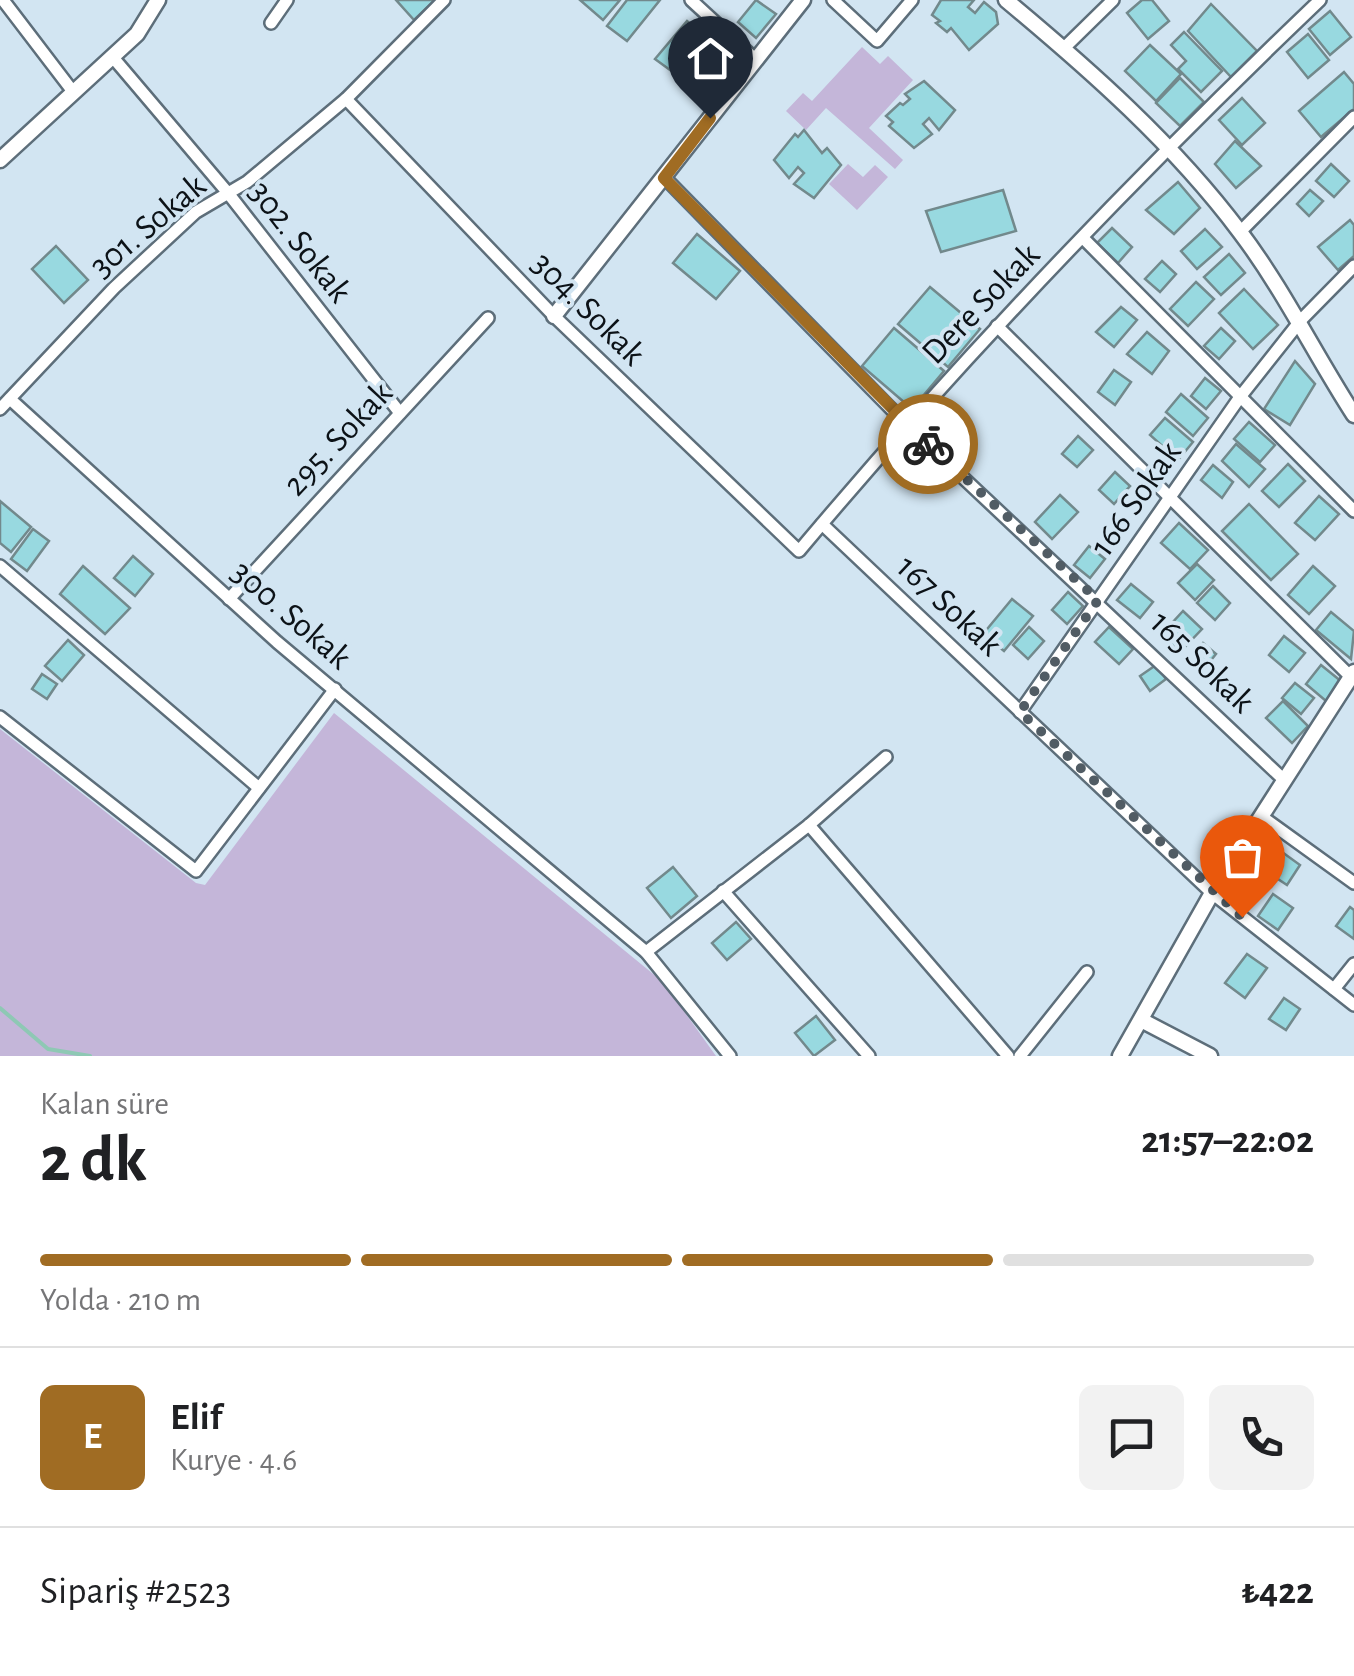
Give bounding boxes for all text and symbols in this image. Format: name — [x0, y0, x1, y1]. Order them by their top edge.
pin — [668, 16, 753, 119]
icon: home — [683, 31, 738, 86]
street label: 301. Sokak — [83, 168, 213, 284]
street label: 302. Sokak — [242, 175, 358, 309]
street label: Dere Sokak — [916, 237, 1047, 371]
street label: 304. Sokak — [525, 246, 651, 372]
street label: 295. Sokak — [277, 375, 399, 503]
courier — [878, 394, 978, 494]
icon: bike — [901, 417, 956, 472]
street label: 166 Sokak — [1084, 435, 1188, 563]
street label: 167 Sokak — [890, 549, 1008, 663]
street label: 300. Sokak — [225, 554, 357, 676]
street label: 165 Sokak — [1143, 605, 1261, 720]
pin — [1200, 815, 1285, 918]
icon: bag — [1215, 830, 1270, 885]
text: Kalan süre — [40, 1088, 169, 1120]
text: 21:57–22:02 — [1141, 1122, 1314, 1160]
text: 2 dk — [40, 1128, 147, 1193]
text: Yolda · 210 m — [40, 1284, 201, 1316]
button: chat — [1079, 1385, 1184, 1490]
button: phone — [1209, 1385, 1314, 1490]
text: Elif — [170, 1399, 222, 1437]
text: E — [83, 1418, 102, 1456]
text: Kurye · 4.6 — [170, 1444, 297, 1476]
text: Sipariş #2523 — [40, 1573, 231, 1611]
text: ₺422 — [1241, 1573, 1314, 1611]

